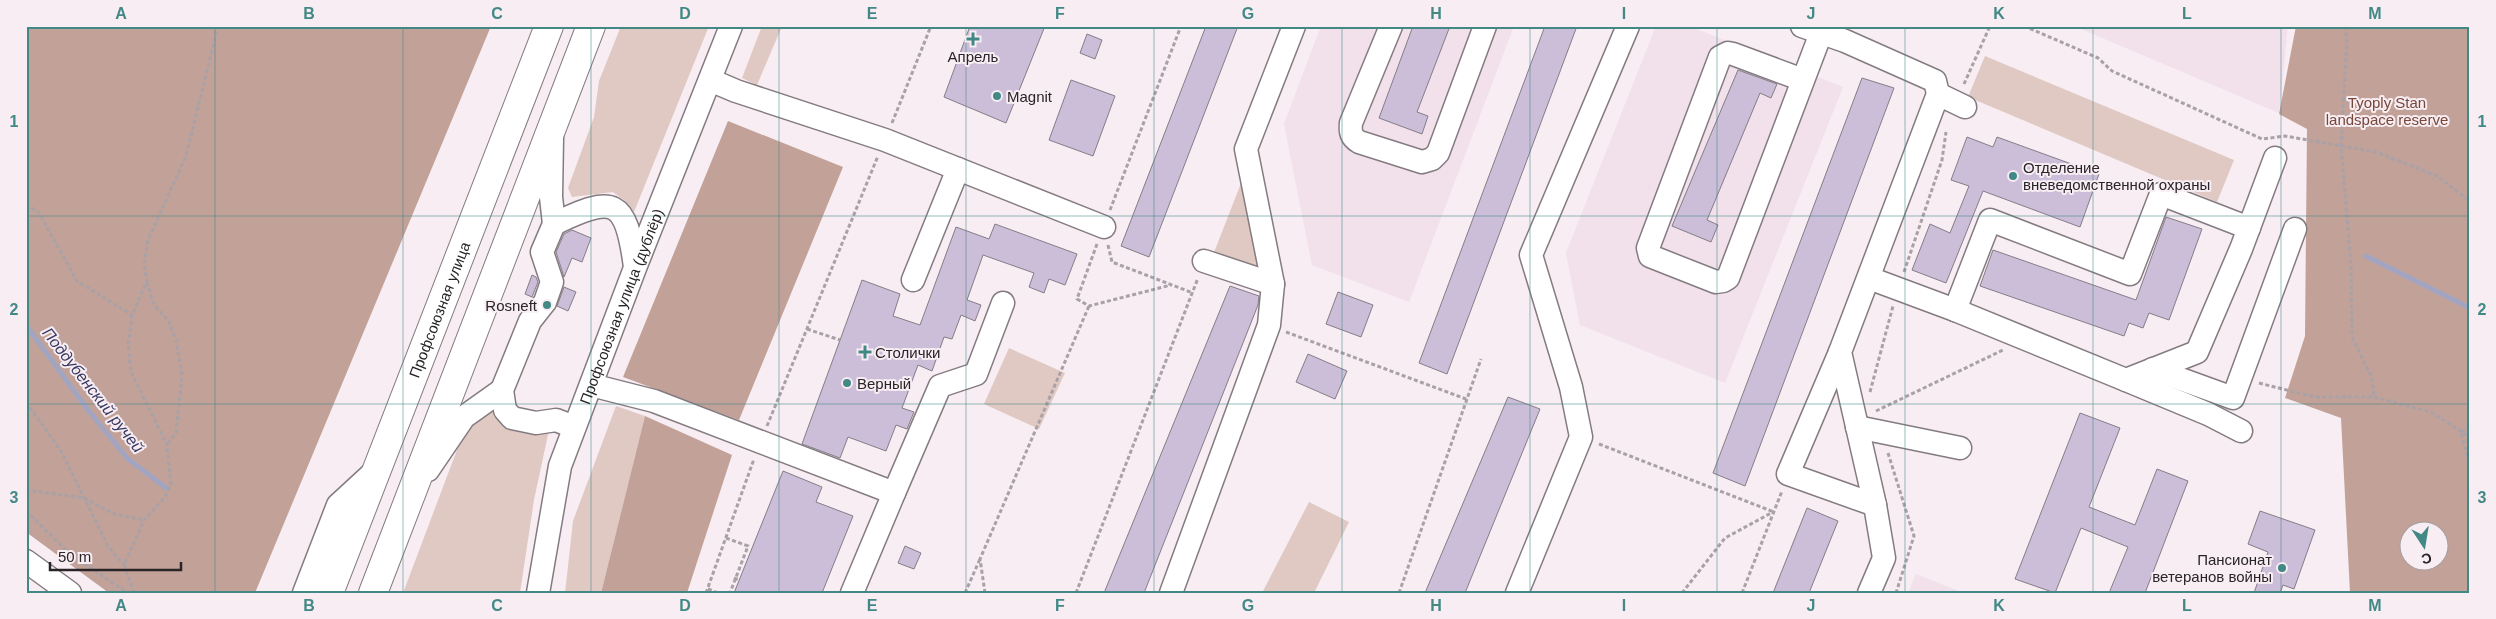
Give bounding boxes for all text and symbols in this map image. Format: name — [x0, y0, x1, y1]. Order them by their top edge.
text: A — [115, 5, 127, 22]
text: B — [303, 5, 315, 22]
text: C — [491, 5, 503, 22]
text: D — [679, 5, 691, 22]
text: E — [867, 5, 878, 22]
text: F — [1055, 5, 1065, 22]
text: G — [1242, 5, 1254, 22]
text: H — [1430, 5, 1442, 22]
text: I — [1622, 5, 1626, 22]
text: J — [1807, 5, 1815, 22]
text: K — [1993, 5, 2005, 22]
text: L — [2182, 5, 2192, 22]
text: M — [2368, 5, 2382, 22]
marker: Апрель — [967, 33, 979, 45]
place label: Апрель — [948, 48, 999, 65]
place label: Magnit — [1007, 88, 1053, 105]
marker: Magnit — [991, 90, 1003, 102]
park label: Tyoply Stan landspace reserve — [2326, 94, 2448, 128]
text: 1 — [10, 113, 19, 130]
text: 1 — [2478, 113, 2487, 130]
place label: Отделение вневедомственной охраны — [2023, 159, 2210, 193]
marker: Отделение вневедомственной охраны — [2007, 170, 2019, 182]
street label: Профсоюзная улица (дублёр) — [576, 206, 666, 406]
street label: Профсоюзная улица — [405, 239, 473, 380]
place label: Rosneft — [485, 297, 538, 314]
marker: Rosneft — [541, 299, 553, 311]
text: 2 — [10, 301, 19, 318]
text: 2 — [2478, 301, 2487, 318]
water label: Поддубенский ручей — [39, 324, 147, 456]
place label: Столички — [875, 344, 940, 361]
marker: Столички — [859, 346, 871, 358]
place label: Верный — [857, 375, 911, 392]
marker: Верный — [841, 377, 853, 389]
text: 3 — [10, 489, 19, 506]
text: 3 — [2478, 489, 2487, 506]
north arrow — [2398, 522, 2448, 572]
scale bar — [50, 539, 181, 571]
text: 50 m — [58, 548, 91, 565]
text: С — [2420, 550, 2433, 568]
place label: Пансионат ветеранов войны — [2152, 551, 2272, 585]
marker: Пансионат ветеранов войны — [2276, 562, 2288, 574]
text: A — [115, 597, 127, 614]
text: B — [303, 597, 315, 614]
text: C — [491, 597, 503, 614]
text: D — [679, 597, 691, 614]
text: E — [867, 597, 878, 614]
text: F — [1055, 597, 1065, 614]
text: G — [1242, 597, 1254, 614]
text: H — [1430, 597, 1442, 614]
text: I — [1622, 597, 1626, 614]
text: J — [1807, 597, 1815, 614]
text: K — [1993, 597, 2005, 614]
text: L — [2182, 597, 2192, 614]
text: M — [2368, 597, 2382, 614]

